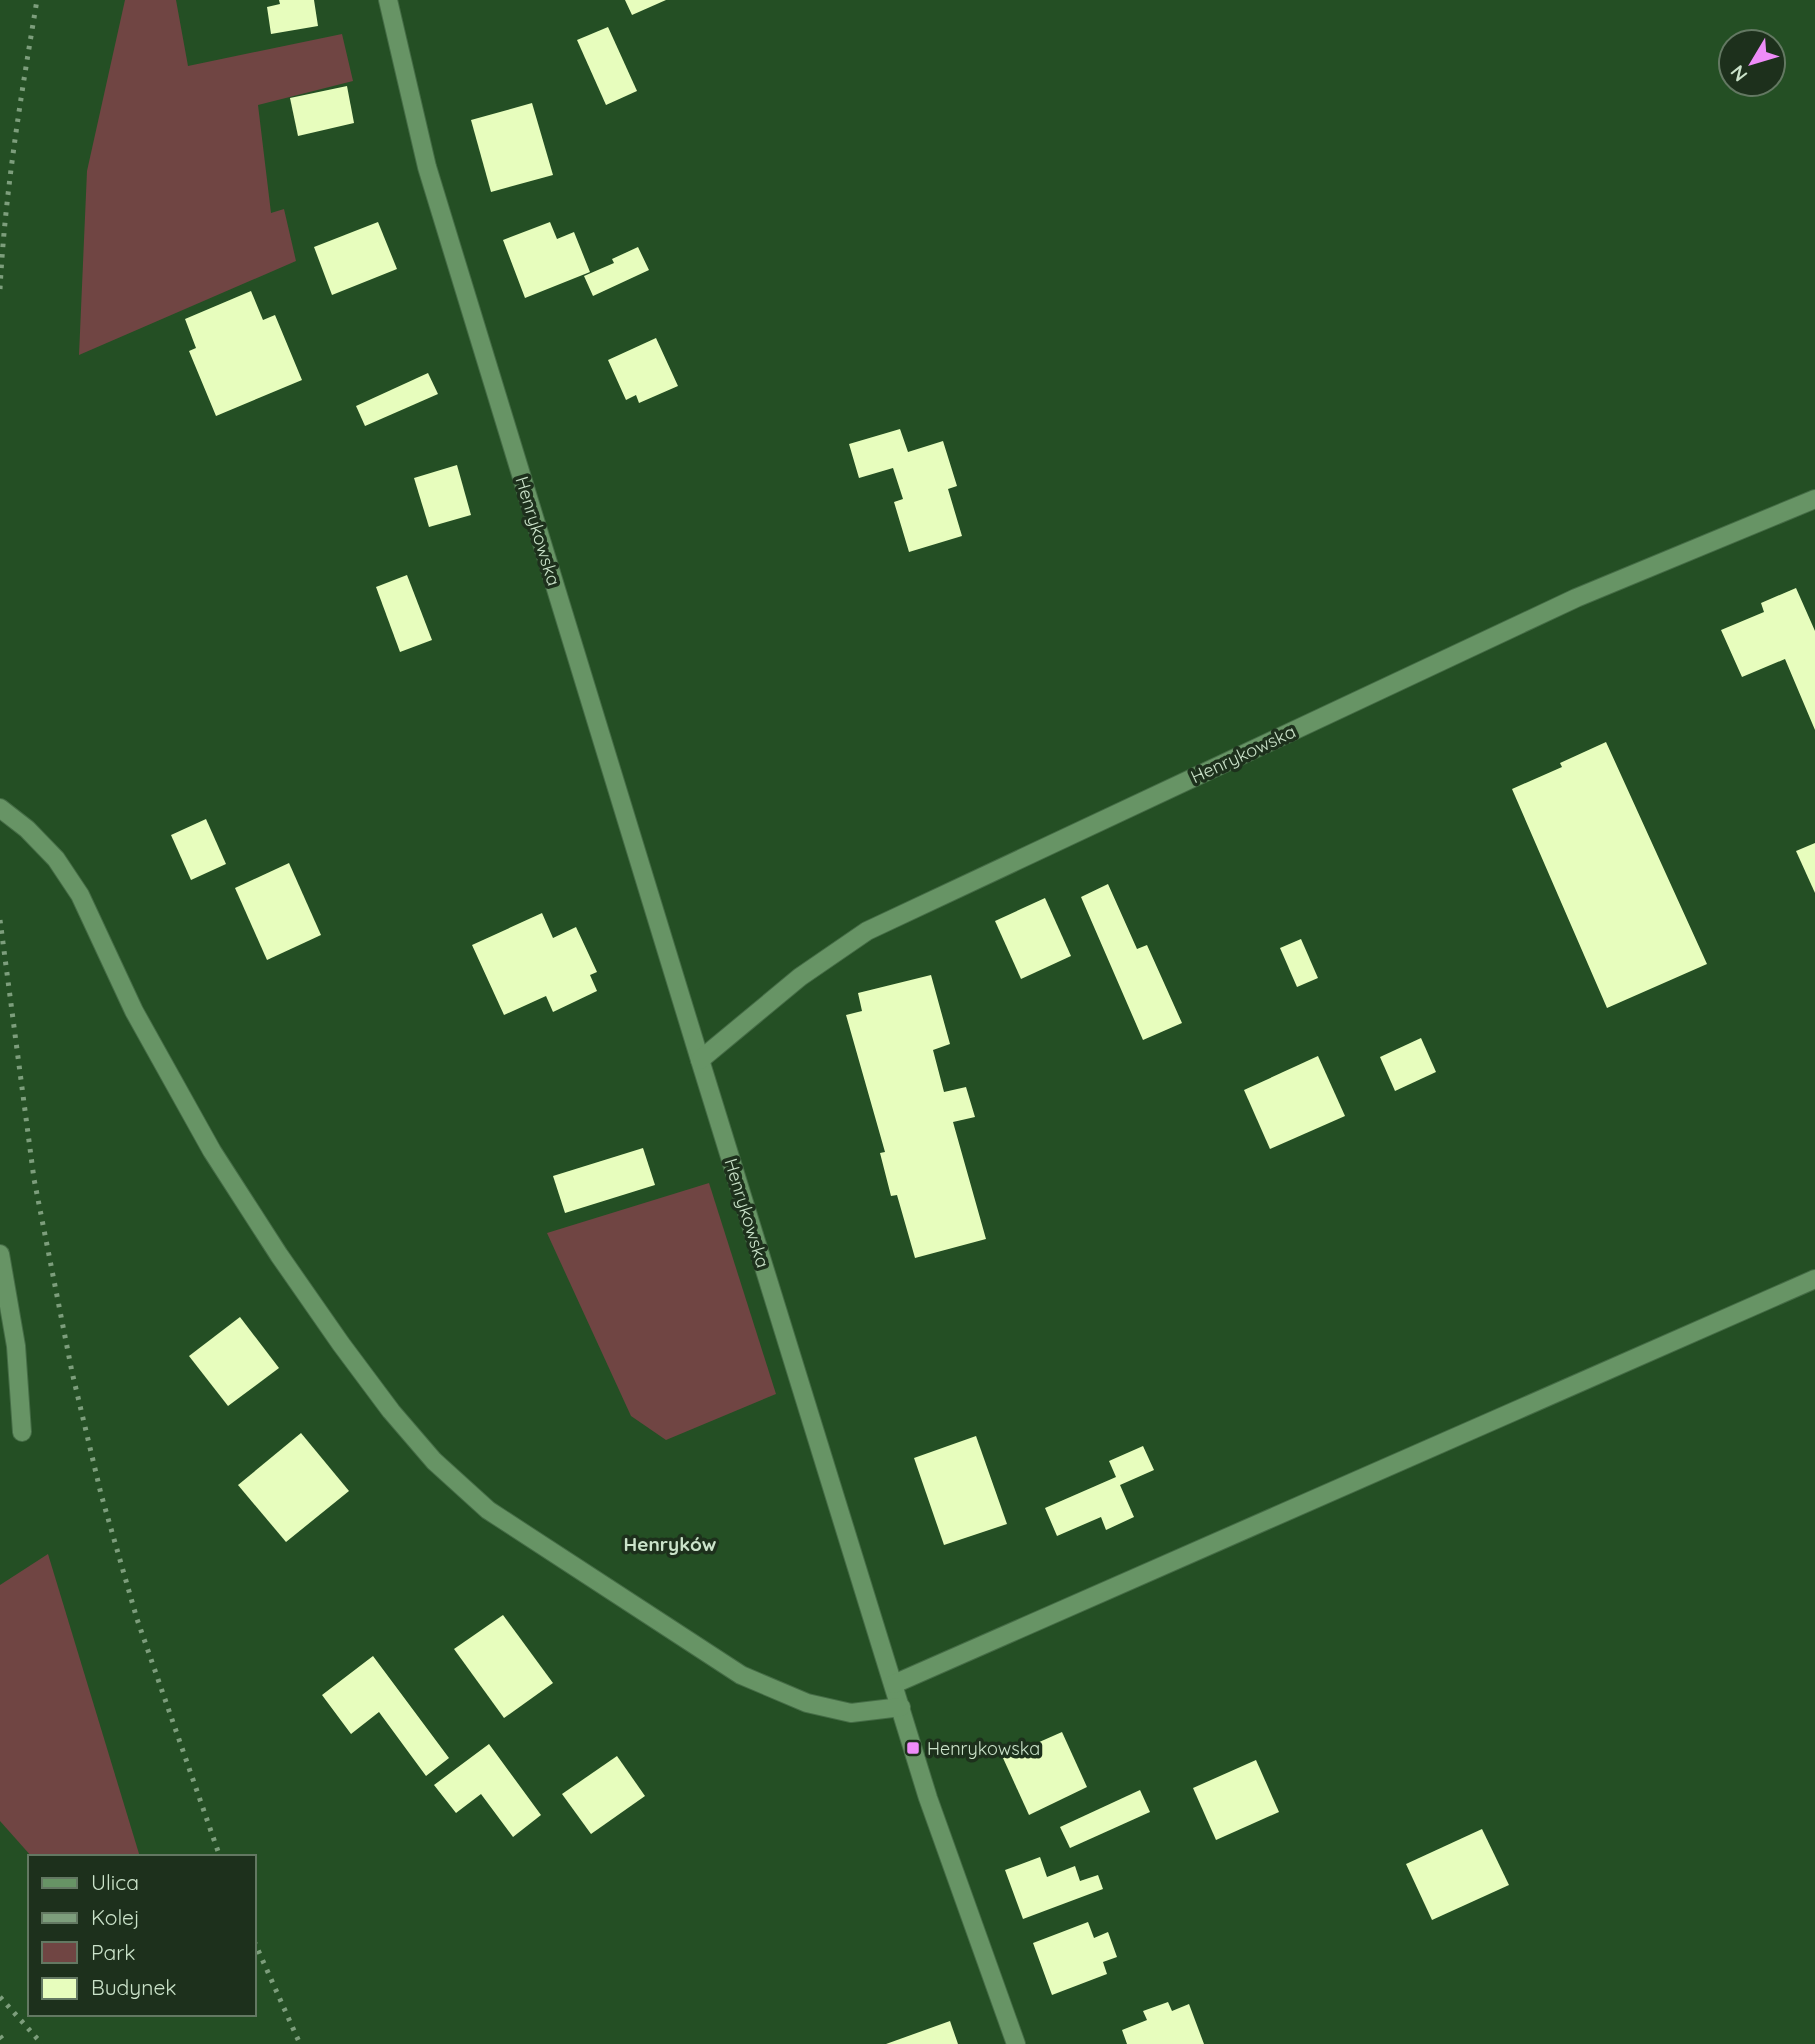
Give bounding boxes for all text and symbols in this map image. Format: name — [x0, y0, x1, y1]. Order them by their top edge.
north arrow — [1717, 28, 1787, 98]
text: N — [1725, 61, 1752, 86]
street label: Henrykowska — [510, 474, 566, 588]
street label: Henrykowska — [1187, 720, 1299, 788]
street label: Henrykowska — [719, 1156, 775, 1270]
district label: Henryków — [624, 1532, 717, 1556]
place label: Henrykowska — [927, 1737, 1040, 1760]
marker: Henrykowska — [905, 1740, 921, 1756]
legend — [28, 1855, 256, 2016]
text: Ulica — [91, 1869, 139, 1895]
text: Kolej — [91, 1904, 140, 1930]
text: Park — [91, 1939, 135, 1965]
text: Budynek — [91, 1974, 177, 2000]

